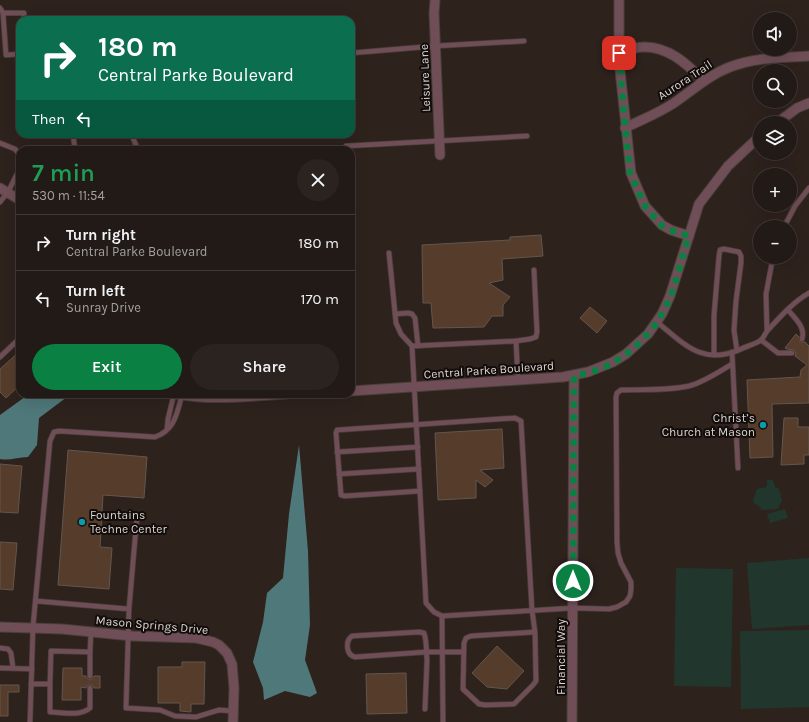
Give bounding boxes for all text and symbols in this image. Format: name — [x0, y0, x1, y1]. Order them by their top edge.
map controls — [753, 12, 797, 264]
button: sound — [753, 12, 797, 56]
text: 180 m — [98, 30, 177, 63]
icon: right — [32, 32, 84, 84]
pin — [602, 36, 636, 70]
icon: arrive — [608, 42, 630, 64]
street label: Leisure Lane — [417, 44, 433, 112]
street label: Aurora Trail — [655, 57, 715, 103]
text: Central Parke Boulevard — [98, 64, 294, 86]
button: search — [753, 64, 797, 108]
icon: left — [73, 108, 95, 130]
text: Then — [32, 110, 65, 128]
button: layers — [753, 116, 797, 160]
text: 7 min — [32, 159, 95, 187]
button: close — [297, 159, 339, 201]
button: + — [753, 168, 797, 212]
text: 530 m · 11:54 — [32, 188, 105, 203]
button: − — [753, 220, 797, 264]
text: Turn right — [66, 226, 136, 244]
icon: right — [32, 232, 54, 254]
text: 180 m — [298, 234, 339, 252]
text: Central Parke Boulevard — [66, 244, 208, 259]
text: Turn left — [66, 282, 125, 300]
icon: left — [32, 288, 54, 310]
text: 170 m — [301, 290, 339, 308]
text: Sunray Drive — [66, 300, 141, 315]
button: Exit — [32, 344, 182, 390]
button: Share — [190, 344, 339, 390]
street label: Central Parke Boulevard — [423, 358, 555, 382]
place label: Christ’s Church at Mason — [662, 411, 755, 439]
marker: Christ’s Church at Mason — [758, 420, 768, 430]
place label: Fountains Techne Center — [90, 508, 167, 536]
marker: Fountains Techne Center — [77, 517, 87, 527]
position arrow — [552, 560, 594, 602]
street label: Mason Springs Drive — [95, 613, 209, 637]
street label: Financial Way — [554, 619, 568, 695]

